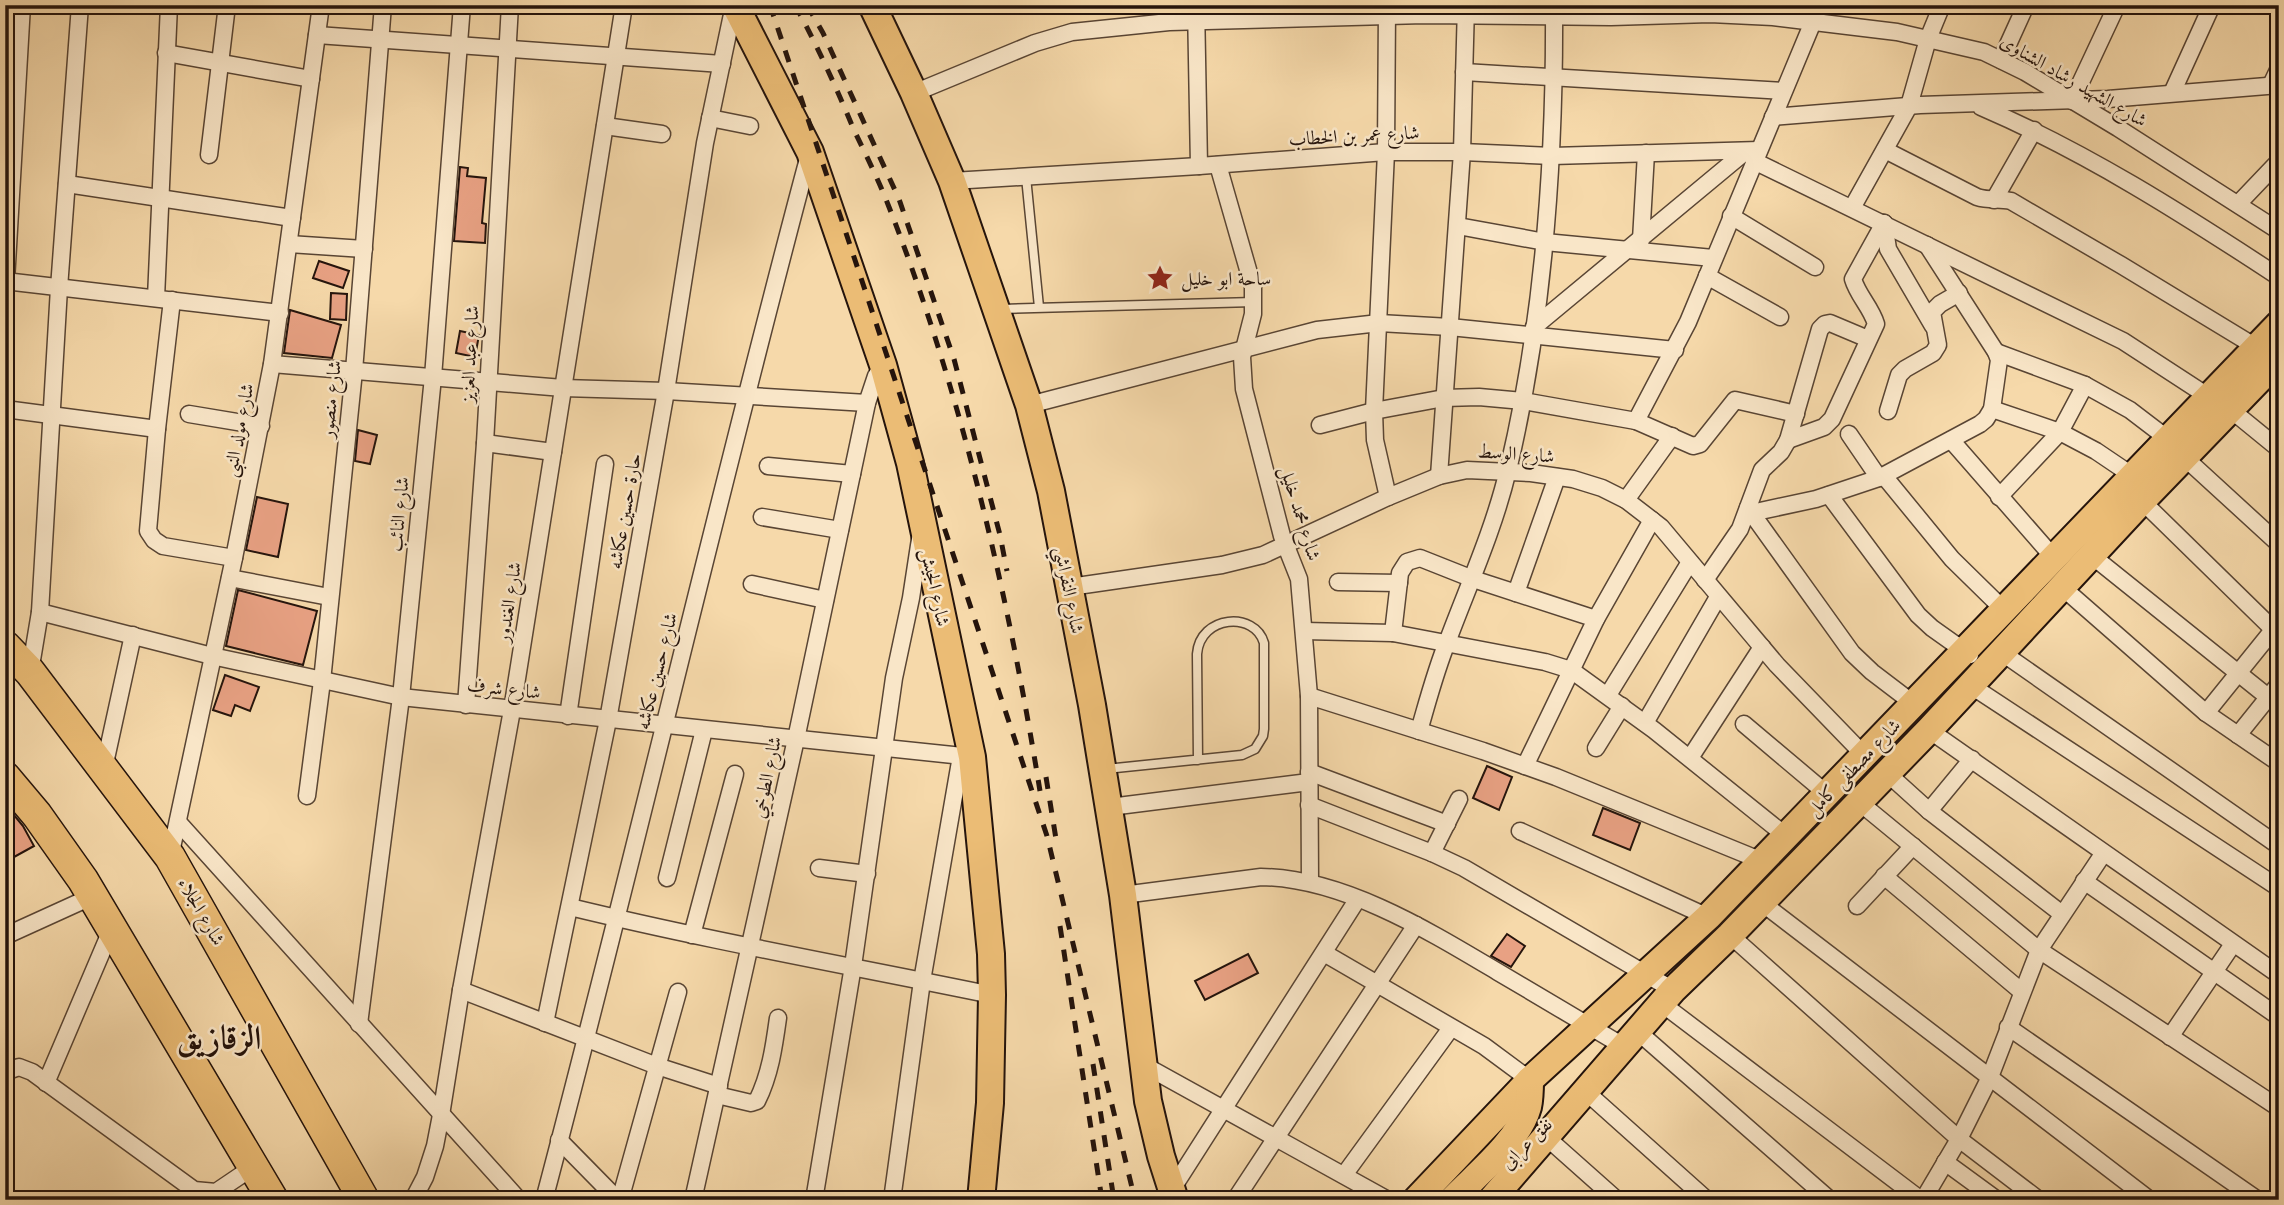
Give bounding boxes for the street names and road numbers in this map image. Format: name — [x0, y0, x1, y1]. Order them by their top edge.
street label: شارع الشهيد رشاد الشناوى — [1994, 29, 2151, 135]
street label: شارع عمر بن الخطاب — [1288, 121, 1420, 154]
street label: شارع عبد العزيز — [455, 305, 488, 405]
street label: شارع منصور — [315, 359, 350, 441]
street label: شارع مولد النبى — [218, 381, 263, 480]
street label: شارع الوسط — [1476, 439, 1555, 472]
street label: حارة حسين عكاشه — [603, 451, 646, 571]
street label: شارع محمد خليل — [1271, 463, 1326, 565]
street label: شارع النائب — [383, 476, 418, 553]
street label: شارع النقراشي — [1044, 545, 1089, 637]
street label: شارع الجيش — [912, 546, 955, 629]
street label: شارع الغندور — [490, 560, 530, 647]
street label: شارع حسين عكاشه — [631, 610, 686, 733]
street label: شارع شرف — [466, 673, 542, 708]
street label: شارع مصطفى كامل — [1801, 714, 1908, 823]
street label: شارع الطوخي — [747, 734, 790, 821]
street label: شارع الجلاء — [170, 873, 230, 951]
street label: نفق عرابى — [1496, 1113, 1559, 1176]

